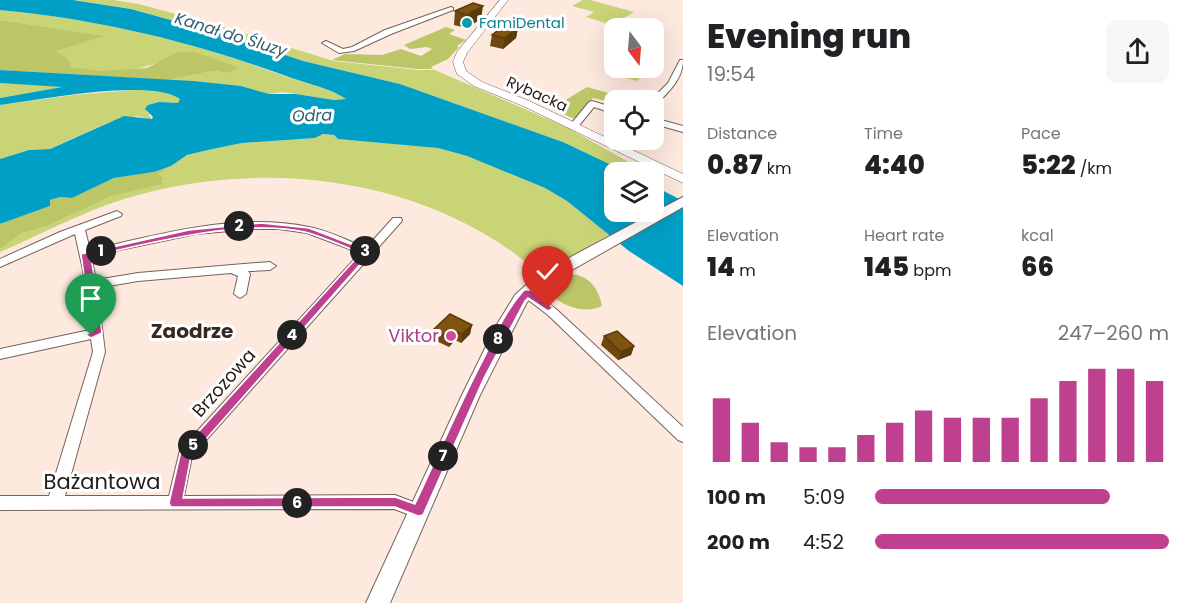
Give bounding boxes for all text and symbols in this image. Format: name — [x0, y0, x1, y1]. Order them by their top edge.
water label: Kanał do Śluzy — [172, 7, 291, 63]
place label: FamiDental — [479, 12, 565, 33]
text: Evening run — [707, 13, 911, 60]
marker: FamiDental — [460, 16, 474, 30]
north arrow — [604, 18, 664, 78]
map controls — [604, 18, 664, 222]
button: share — [1106, 20, 1169, 83]
text: 19:54 — [707, 60, 755, 88]
street label: Rybacka — [503, 71, 571, 116]
button: locate — [604, 90, 664, 150]
water label: Odra — [292, 103, 333, 128]
text: Distance — [707, 122, 777, 145]
text: Time — [864, 122, 903, 145]
text: Pace — [1021, 122, 1061, 145]
text: 0.87 — [707, 147, 762, 183]
text: 4:40 — [864, 147, 925, 183]
text: 5:22 — [1021, 147, 1075, 183]
text: km — [762, 157, 791, 180]
text: /km — [1075, 157, 1112, 180]
button: layers — [604, 162, 664, 222]
pin: 2 — [224, 211, 254, 241]
text: 2 — [234, 214, 244, 237]
text: Elevation — [707, 224, 779, 247]
text: Heart rate — [864, 224, 944, 247]
text: kcal — [1021, 224, 1054, 247]
pin: 1 — [86, 236, 116, 266]
pin: 3 — [350, 236, 380, 266]
text: 1 — [98, 239, 104, 262]
text: 3 — [360, 239, 370, 262]
pin — [522, 246, 573, 308]
text: 14 — [707, 249, 735, 285]
text: 145 — [864, 249, 909, 285]
text: 66 — [1021, 249, 1054, 285]
icon: check — [531, 255, 564, 288]
text: m — [735, 259, 756, 282]
text: bpm — [909, 259, 951, 282]
pin — [65, 273, 116, 335]
icon: arrive — [74, 282, 107, 315]
district label: Zaodrze — [151, 317, 233, 345]
text: Elevation — [707, 319, 797, 347]
text: 247–260 m — [1058, 319, 1169, 347]
pin: 4 — [277, 320, 307, 350]
text: 4 — [287, 323, 297, 346]
place label: Viktor — [388, 323, 439, 348]
pin: 8 — [483, 324, 513, 354]
text: 8 — [493, 327, 503, 350]
marker: Viktor — [444, 329, 458, 343]
street label: Brzozowa — [186, 343, 261, 422]
pin: 5 — [178, 430, 208, 460]
text: 5 — [188, 433, 198, 456]
pin: 7 — [428, 441, 458, 471]
text: 7 — [439, 444, 447, 467]
street label: Bażantowa — [44, 467, 160, 496]
text: 100 m — [707, 483, 766, 511]
text: 5:09 — [803, 483, 845, 511]
pin: 6 — [282, 488, 312, 518]
text: 6 — [292, 491, 302, 514]
text: 200 m — [707, 528, 770, 556]
text: 4:52 — [803, 528, 844, 556]

